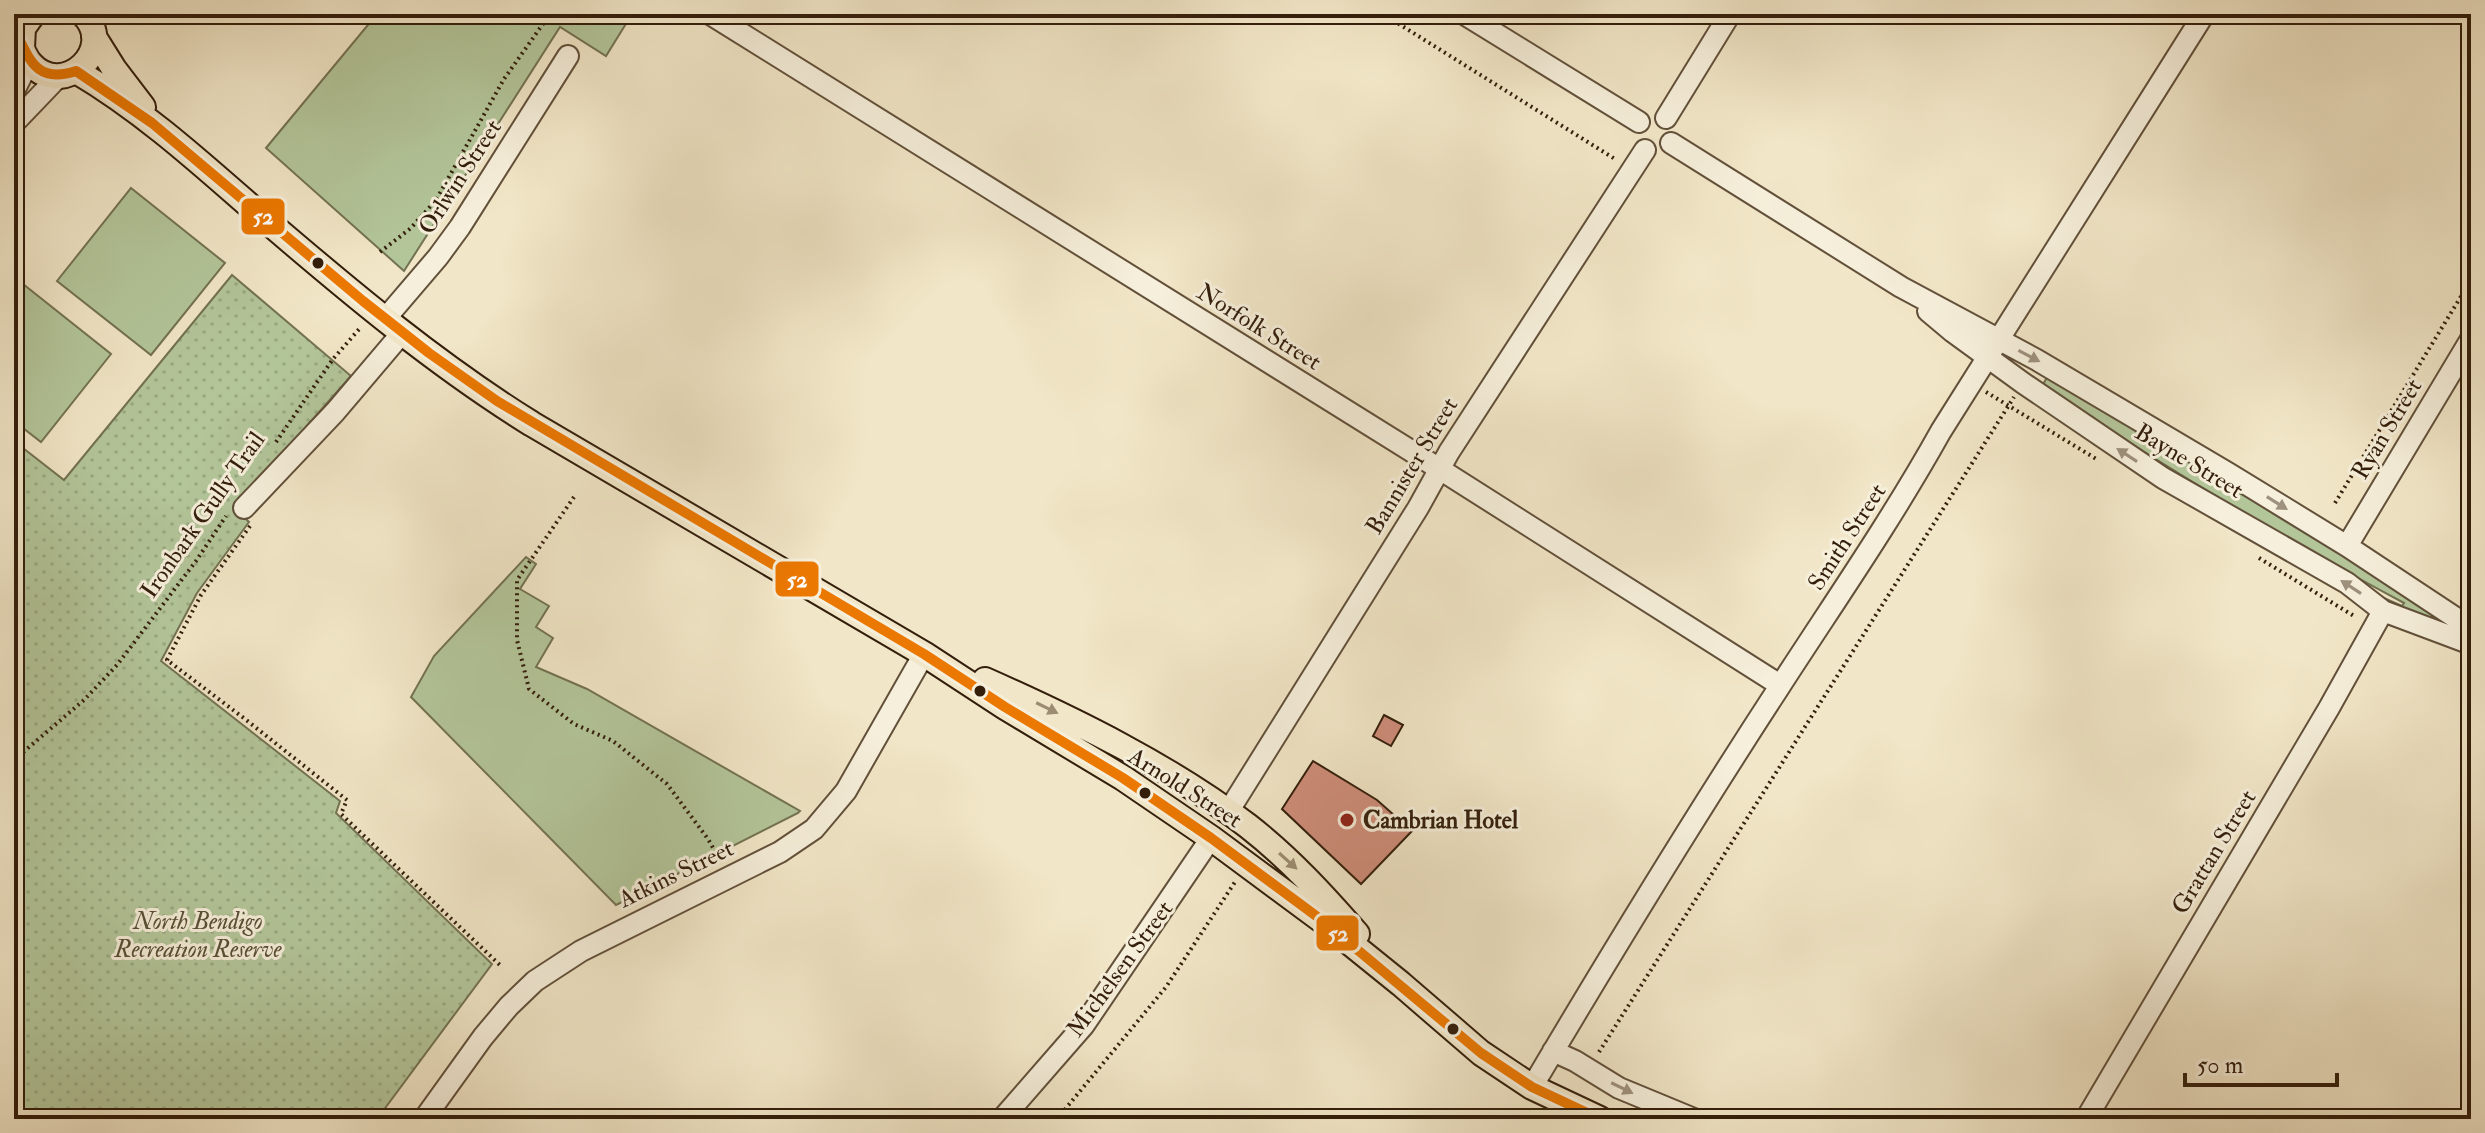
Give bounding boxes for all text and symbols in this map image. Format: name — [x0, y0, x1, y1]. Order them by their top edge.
street label: Orlwin Street — [411, 114, 509, 240]
line badge: 52 — [240, 197, 286, 236]
text: 52 — [253, 203, 273, 231]
unlabelled marker — [310, 255, 326, 271]
street label: Norfolk Street — [1191, 276, 1327, 378]
one-way arrow — [2018, 350, 2041, 363]
street label: Ryan Street — [2345, 373, 2429, 485]
street label: Bannister Street — [1359, 392, 1465, 540]
street label: Bayne Street — [2129, 416, 2249, 506]
street label: Ironbark Gully Trail — [134, 426, 272, 604]
one-way arrow — [2116, 448, 2138, 463]
street label: Smith Street — [1801, 477, 1893, 596]
one-way arrow — [2266, 496, 2288, 510]
line badge: 52 — [774, 560, 820, 598]
text: 52 — [787, 566, 807, 594]
one-way arrow — [2341, 579, 2362, 594]
unlabelled marker — [972, 683, 988, 699]
one-way arrow — [1035, 701, 1058, 715]
street label: Arnold Street — [1121, 740, 1248, 835]
street label: Grattan Street — [2165, 784, 2263, 920]
unlabelled marker — [1137, 785, 1153, 801]
place label: Cambrian Hotel — [1363, 805, 1519, 836]
marker: Cambrian Hotel — [1338, 811, 1356, 829]
street label: Atkins Street — [612, 833, 739, 916]
one-way arrow — [1279, 852, 1298, 870]
street label: Michelsen Street — [1060, 894, 1180, 1043]
park label: North Bendigo Recreation Reserve — [114, 906, 282, 965]
line badge: 52 — [1315, 914, 1360, 952]
text: 52 — [1328, 920, 1348, 948]
unlabelled marker — [1445, 1021, 1461, 1037]
scale bar — [2185, 1037, 2337, 1087]
text: 50 m — [2197, 1050, 2244, 1081]
one-way arrow — [1610, 1082, 1633, 1095]

